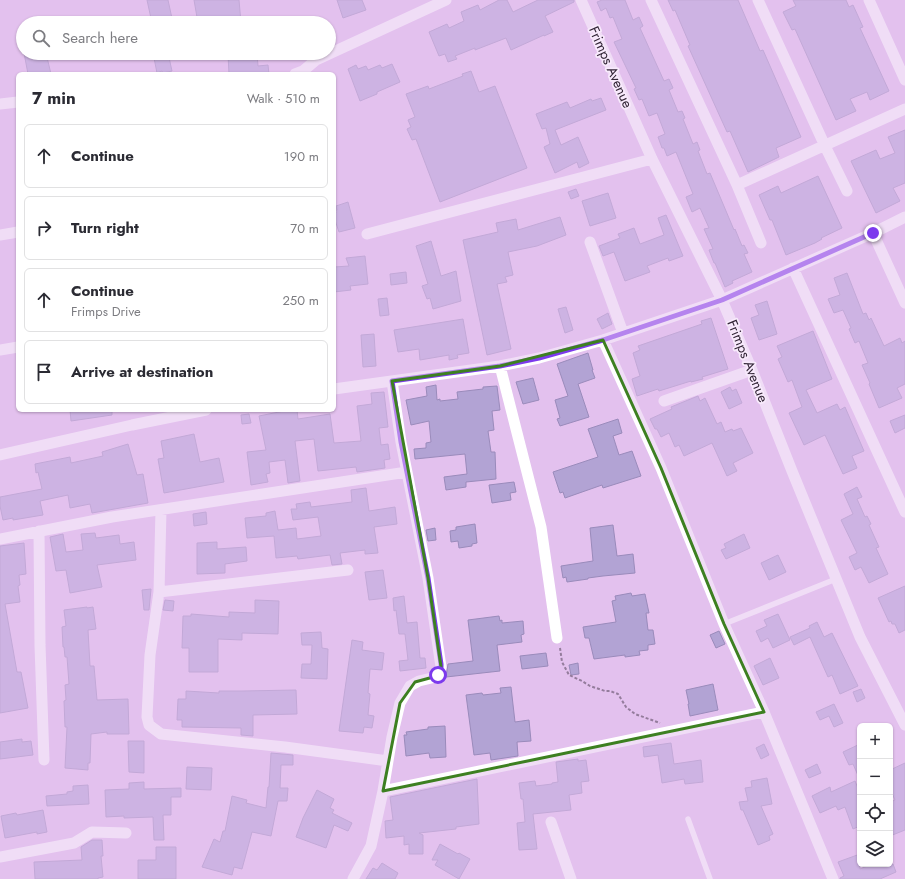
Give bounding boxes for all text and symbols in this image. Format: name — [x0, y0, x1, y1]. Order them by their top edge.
search box — [16, 16, 336, 60]
street label: Frimps Avenue — [584, 23, 638, 111]
icon: search — [30, 27, 52, 49]
text: Search here — [62, 27, 138, 49]
text: 7 min — [32, 86, 76, 110]
text: Walk · 510 m — [247, 89, 320, 108]
icon: ahead — [33, 145, 55, 167]
text: Continue — [71, 145, 134, 167]
text: 190 m — [284, 147, 319, 166]
icon: right — [33, 217, 55, 239]
text: Turn right — [71, 217, 139, 239]
text: 70 m — [290, 219, 319, 238]
route end — [864, 224, 882, 242]
text: Continue — [71, 280, 134, 302]
icon: ahead — [33, 289, 55, 311]
text: 250 m — [282, 291, 319, 310]
text: Frimps Drive — [71, 302, 141, 321]
street label: Frimps Avenue — [722, 317, 774, 405]
icon: arrive — [33, 361, 55, 383]
text: Arrive at destination — [71, 361, 213, 383]
route start — [429, 666, 447, 684]
map controls — [857, 723, 893, 867]
button: + — [857, 723, 893, 759]
button: − — [857, 759, 893, 795]
button: locate — [857, 795, 893, 831]
button: layers — [857, 831, 893, 867]

